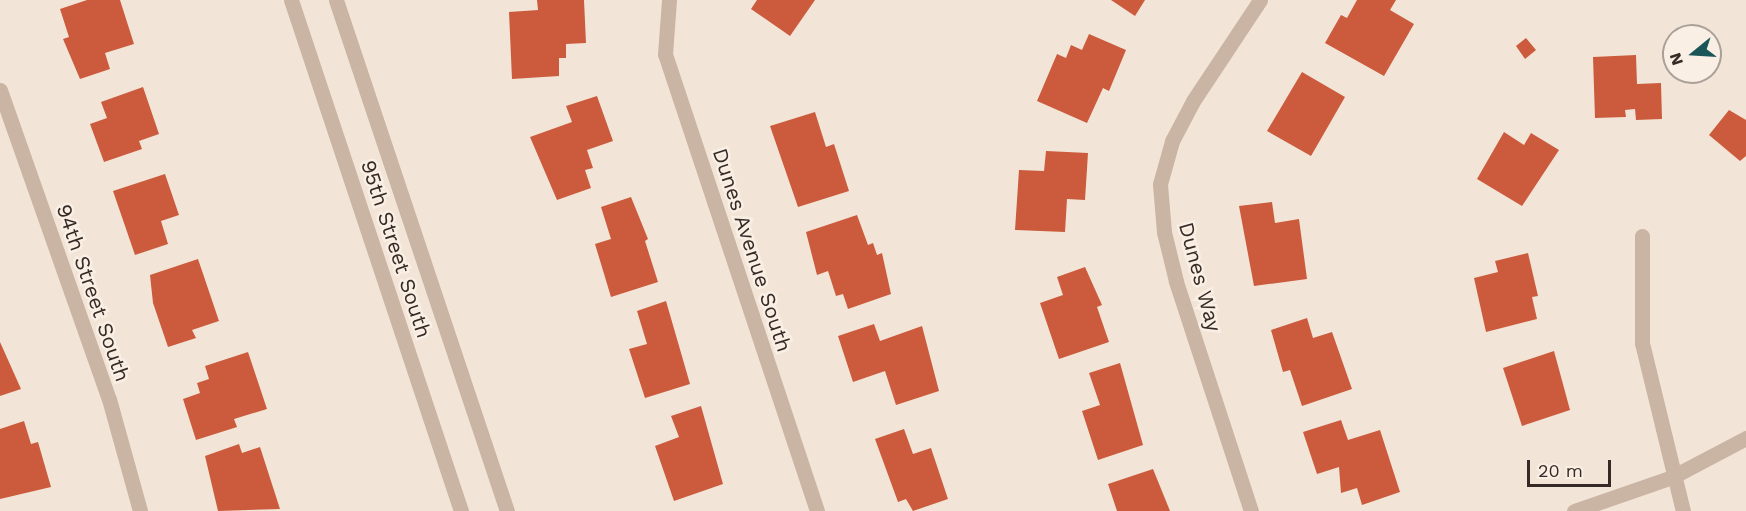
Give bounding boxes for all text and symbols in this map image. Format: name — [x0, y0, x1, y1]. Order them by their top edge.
north arrow — [1662, 24, 1722, 84]
text: N — [1665, 51, 1687, 68]
street label: Dunes Avenue South — [707, 144, 797, 356]
street label: 95th Street South — [355, 157, 437, 341]
street label: 94th Street South — [51, 201, 135, 385]
street label: Dunes Way — [1173, 219, 1227, 335]
scale bar — [1530, 448, 1614, 486]
text: 20 m — [1538, 460, 1583, 481]

